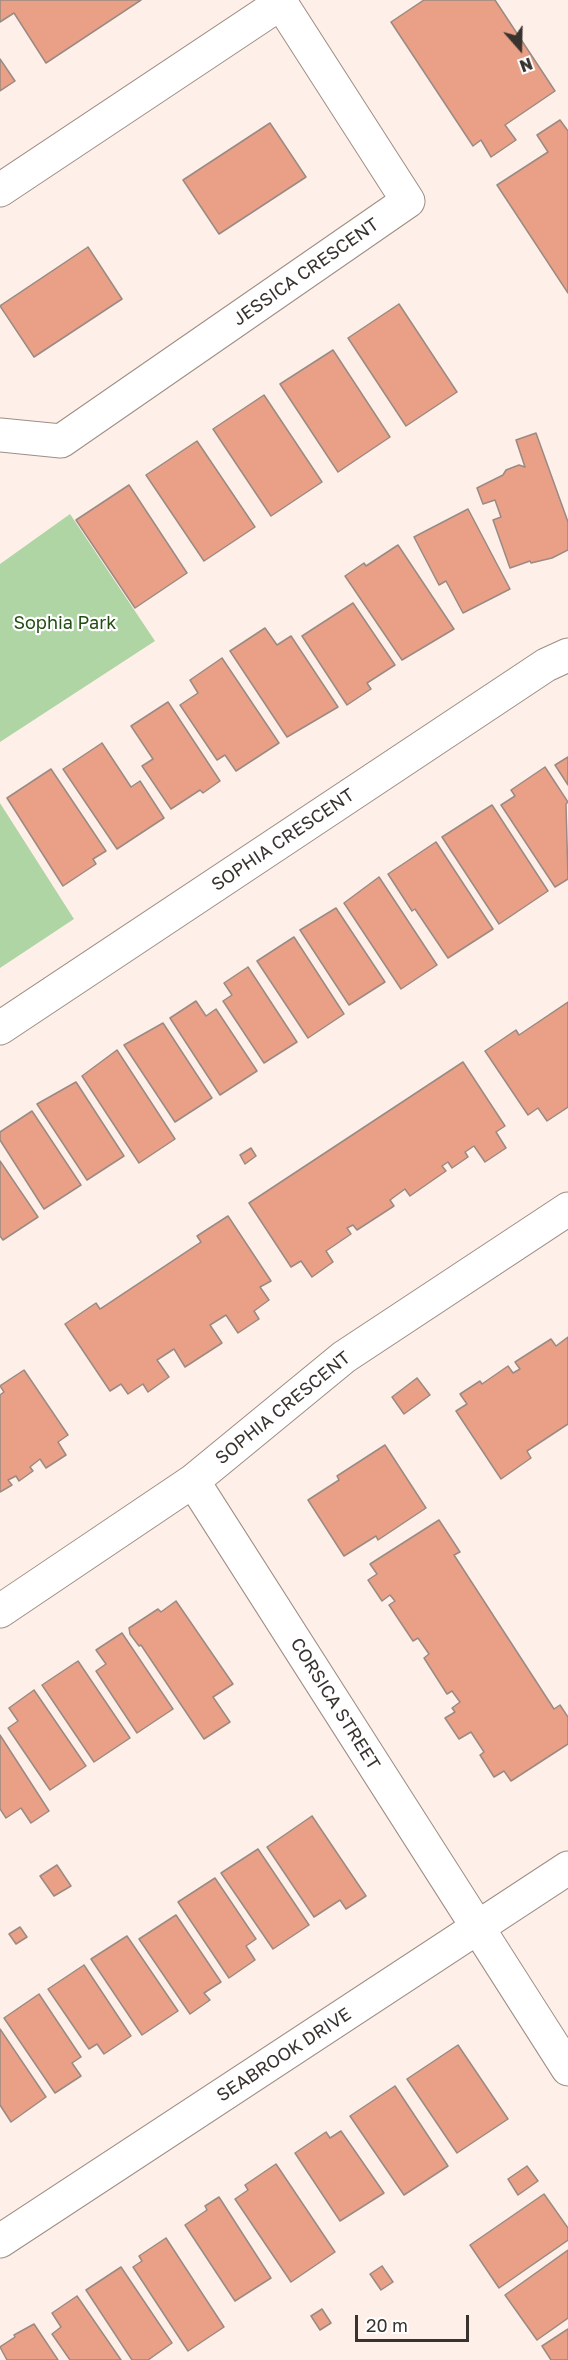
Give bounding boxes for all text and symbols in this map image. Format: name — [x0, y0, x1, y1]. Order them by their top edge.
north arrow — [490, 18, 550, 78]
text: N — [517, 53, 535, 76]
street label: JESSICA CRESCENT — [229, 213, 383, 331]
park label: Sophia Park — [14, 612, 116, 634]
street label: SOPHIA CRESCENT — [208, 784, 358, 896]
street label: SOPHIA CRESCENT — [211, 1347, 355, 1469]
street label: CORSICA STREET — [286, 1634, 384, 1774]
street label: SEABROOK DRIVE — [213, 2003, 355, 2107]
scale bar — [358, 2303, 472, 2341]
text: 20 m — [366, 2314, 408, 2336]

